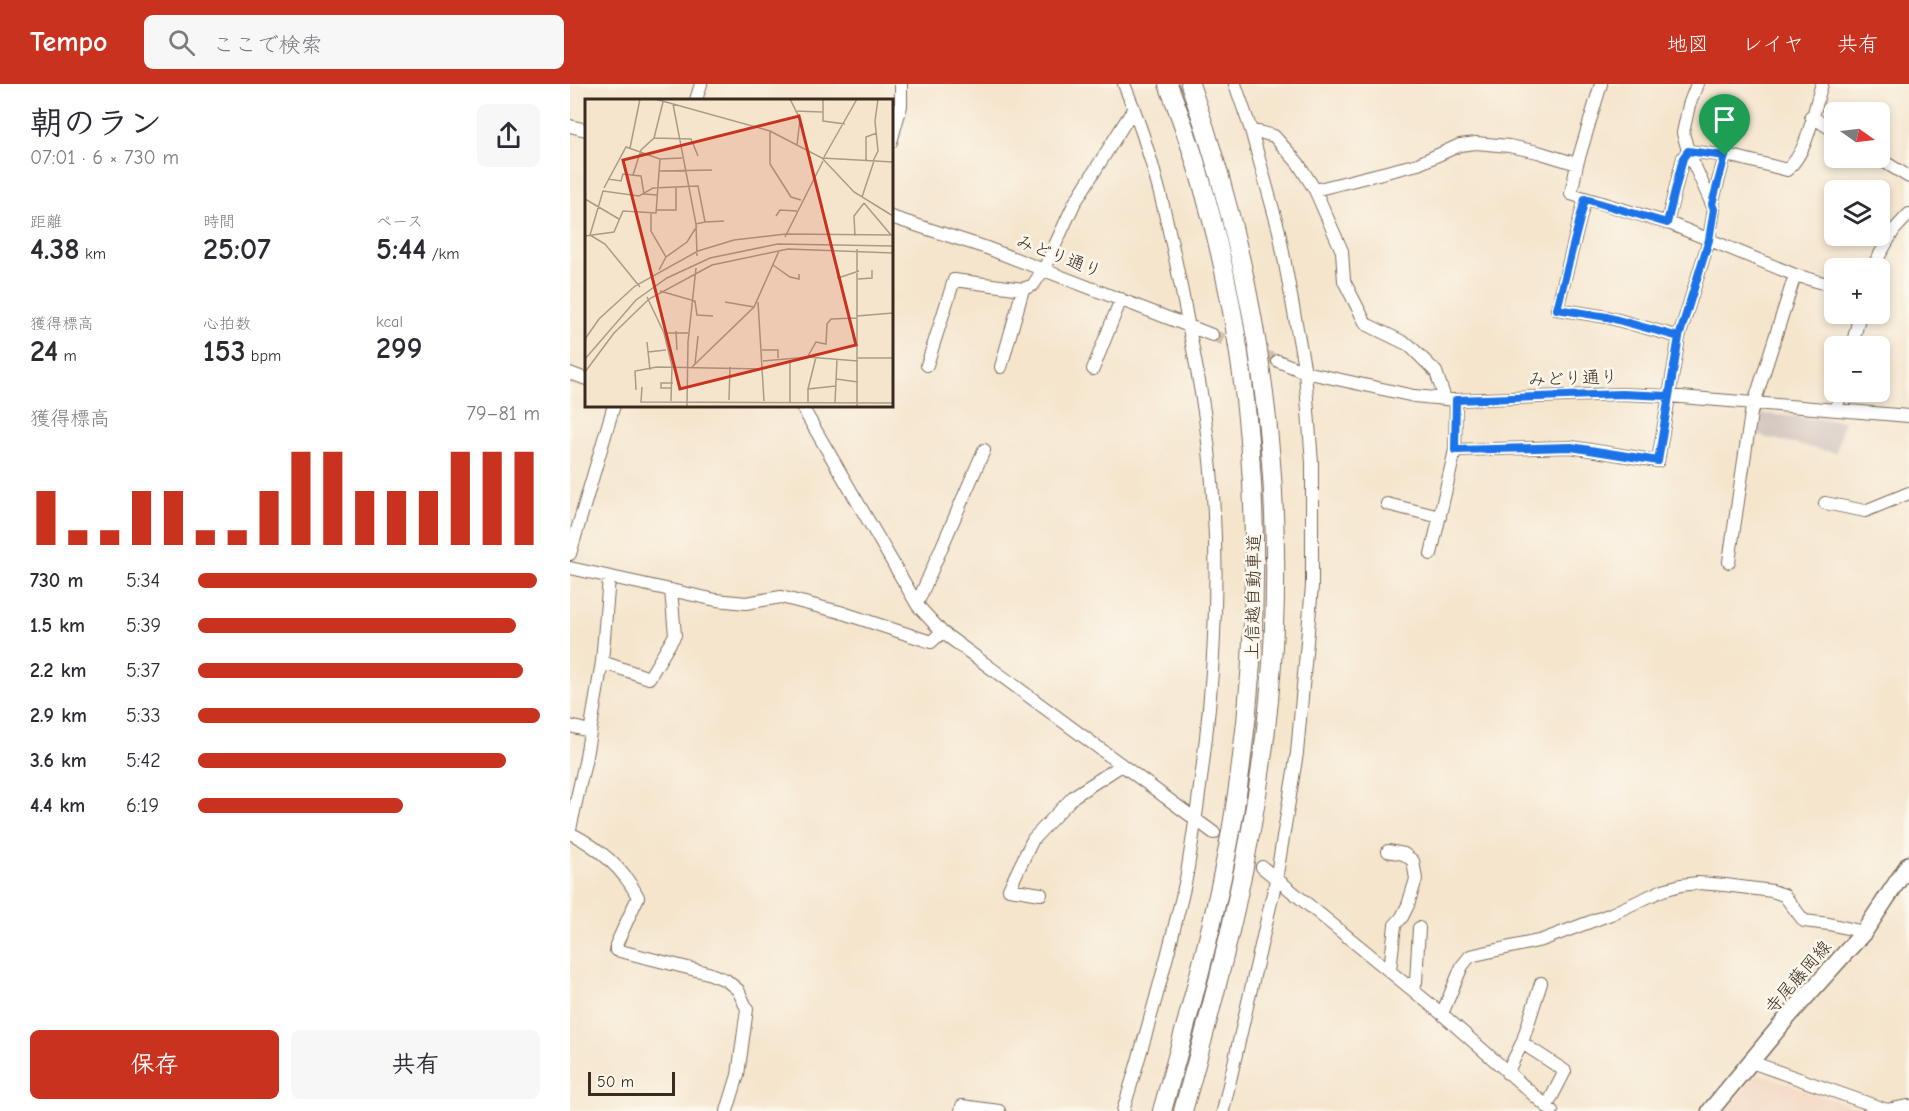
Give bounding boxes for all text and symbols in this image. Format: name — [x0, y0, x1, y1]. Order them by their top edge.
search box — [144, 15, 564, 69]
text: Tempo — [30, 26, 108, 58]
icon: search — [165, 26, 198, 59]
text: ここで検索 — [213, 32, 323, 58]
text: 地図 — [1667, 32, 1709, 56]
text: レイヤ — [1742, 32, 1804, 56]
text: 共有 — [1837, 32, 1879, 56]
pin — [1699, 94, 1750, 156]
inset map — [585, 99, 892, 406]
north arrow — [1824, 102, 1890, 168]
map controls — [1824, 102, 1890, 402]
icon: arrive — [1708, 103, 1741, 136]
text: 朝のラン — [30, 104, 162, 142]
button: share — [477, 104, 540, 167]
text: 07:01 · 6 × 730 m — [30, 146, 179, 169]
button: layers — [1824, 180, 1890, 246]
text: 距離 — [30, 213, 62, 231]
text: 時間 — [203, 213, 235, 231]
text: ペース — [376, 213, 423, 231]
street label: みどり通り — [1013, 231, 1105, 282]
text: 4.38 — [30, 232, 80, 267]
text: 25:07 — [203, 232, 271, 267]
text: 5:44 — [376, 232, 426, 267]
text: km — [80, 245, 106, 263]
text: /km — [426, 245, 460, 263]
button: + — [1824, 258, 1890, 324]
text: kcal — [376, 313, 403, 331]
text: 獲得標高 — [30, 315, 94, 333]
text: 心拍数 — [203, 315, 251, 333]
text: 299 — [376, 331, 422, 366]
text: 24 — [30, 334, 58, 369]
text: 153 — [203, 334, 246, 369]
button: − — [1824, 336, 1890, 402]
text: m — [58, 347, 77, 365]
text: bpm — [246, 347, 281, 365]
street label: みどり通り — [1528, 366, 1618, 391]
text: 79–81 m — [467, 402, 540, 425]
text: 獲得標高 — [30, 407, 110, 430]
street label: 上信越自動車道 — [1242, 534, 1265, 660]
text: 730 m — [30, 569, 83, 592]
text: 5:34 — [126, 569, 160, 592]
text: 1.5 km — [30, 614, 85, 637]
text: 5:39 — [126, 614, 161, 637]
text: 2.2 km — [30, 659, 86, 682]
text: 5:37 — [126, 659, 160, 682]
text: 2.9 km — [30, 704, 87, 727]
text: 5:33 — [126, 704, 161, 727]
text: 3.6 km — [30, 749, 87, 772]
text: 5:42 — [126, 749, 161, 772]
text: 4.4 km — [30, 794, 85, 817]
text: 6:19 — [126, 794, 159, 817]
street label: 寺尾藤岡線 — [1761, 936, 1836, 1018]
button: 保存 — [30, 1030, 279, 1099]
button: 共有 — [291, 1030, 540, 1099]
scale bar — [588, 1069, 675, 1096]
text: 50 m — [597, 1073, 634, 1091]

